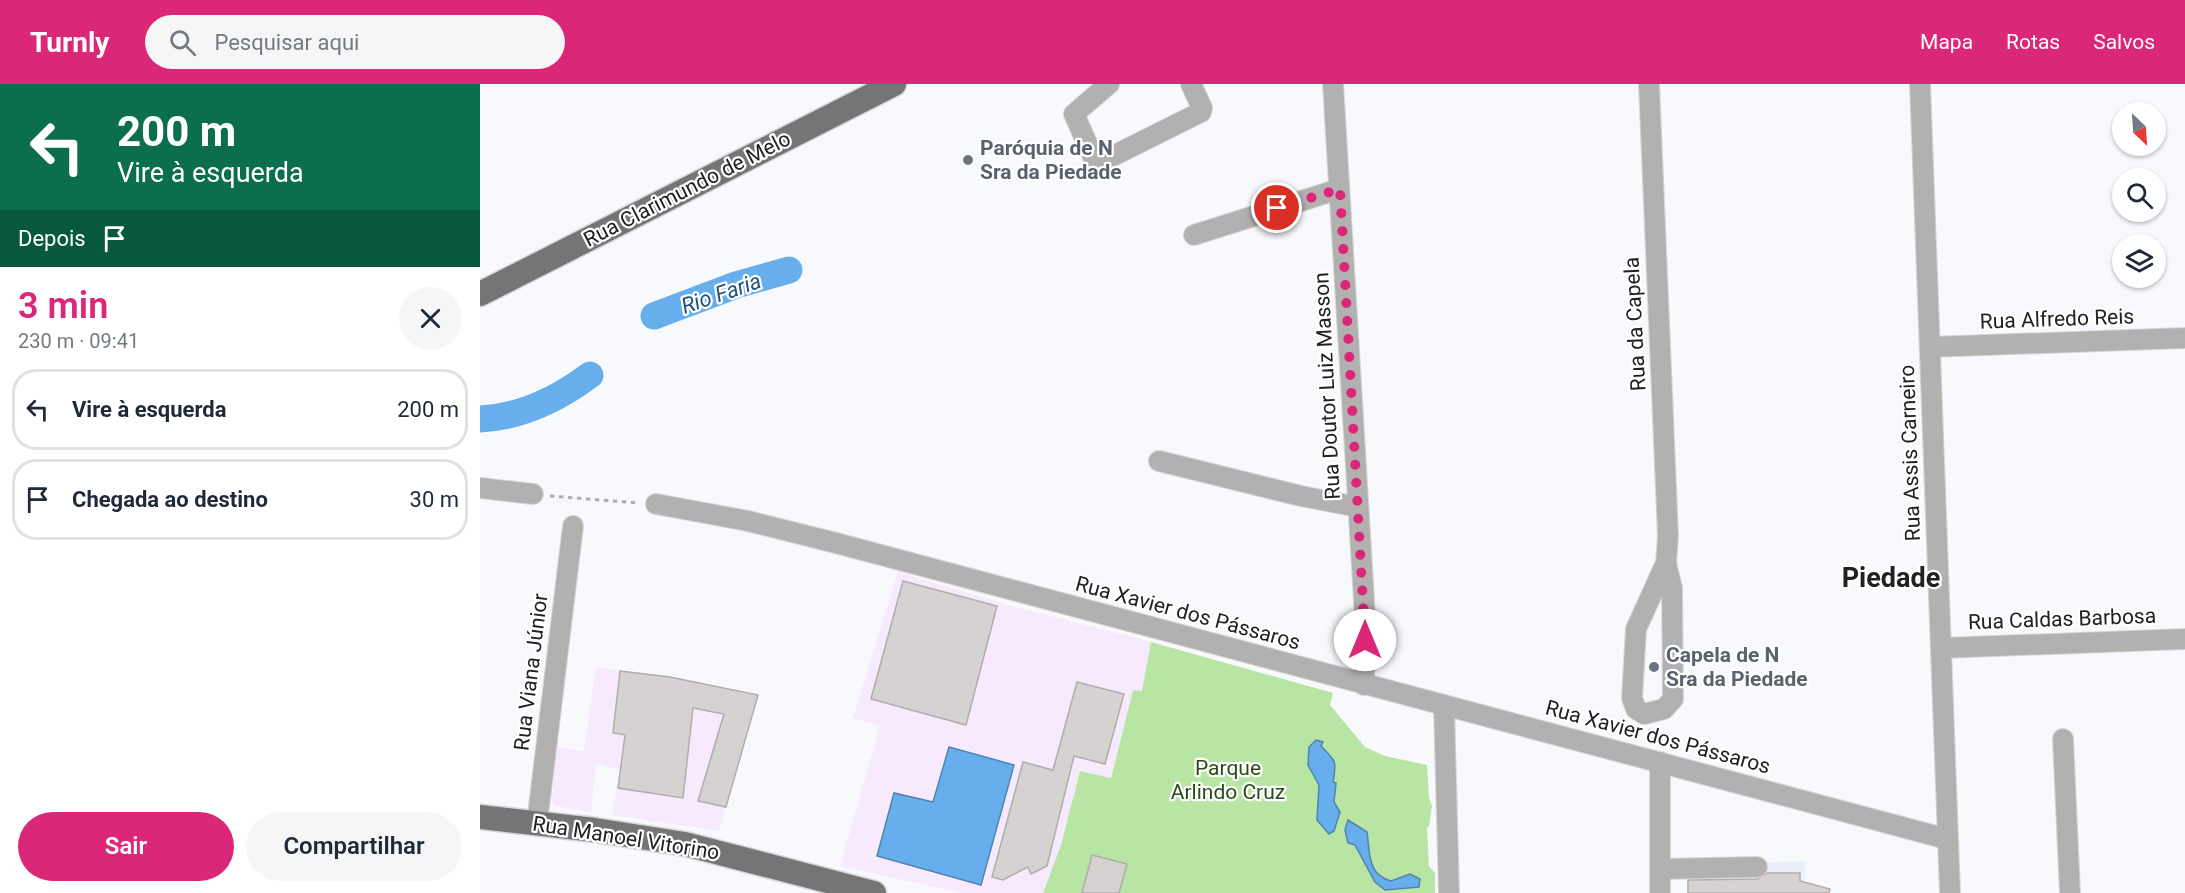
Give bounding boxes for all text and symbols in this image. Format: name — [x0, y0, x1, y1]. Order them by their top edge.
search box — [145, 15, 565, 69]
text: Turnly — [30, 26, 109, 59]
icon: search — [166, 26, 199, 59]
text: Pesquisar aqui — [214, 30, 359, 55]
text: Mapa — [1920, 30, 1973, 54]
text: Rotas — [2006, 30, 2060, 54]
text: Salvos — [2093, 30, 2155, 54]
north arrow — [2112, 102, 2166, 156]
map controls — [2112, 102, 2166, 288]
text: 200 m — [117, 107, 236, 156]
icon: left — [18, 108, 96, 186]
street label: Rua Clarimundo de Melo — [580, 126, 794, 252]
place label: Paróquia de N Sra da Piedade — [980, 136, 1122, 184]
marker: Paróquia de N Sra da Piedade — [961, 153, 975, 167]
text: Vire à esquerda — [117, 157, 304, 189]
button: search — [2112, 168, 2166, 222]
pin — [1251, 182, 1302, 233]
icon: arrive — [1260, 191, 1293, 224]
icon: arrive — [98, 222, 131, 255]
text: Depois — [18, 226, 86, 251]
button: layers — [2112, 234, 2166, 288]
street label: Rua da Capela — [1620, 256, 1650, 392]
water label: Rio Faria — [678, 268, 764, 319]
street label: Rua Doutor Luiz Masson — [1309, 272, 1345, 500]
text: 3 min — [18, 285, 108, 327]
button: close — [399, 287, 462, 350]
street label: Rua Alfredo Reis — [1979, 304, 2135, 334]
text: 230 m · 09:41 — [18, 329, 139, 353]
street label: Rua Assis Carneiro — [1895, 364, 1925, 542]
icon: left — [21, 393, 54, 426]
text: Vire à esquerda — [72, 397, 226, 422]
text: 200 m — [397, 397, 459, 422]
icon: arrive — [21, 483, 54, 516]
text: Chegada ao destino — [72, 487, 268, 512]
text: 30 m — [410, 487, 459, 512]
district label: Piedade — [1842, 562, 1940, 594]
street label: Rua Xavier dos Pássaros — [1073, 571, 1303, 655]
street label: Rua Viana Júnior — [509, 592, 553, 752]
street label: Rua Caldas Barbosa — [1967, 604, 2157, 634]
position arrow — [1333, 608, 1397, 672]
place label: Capela de N Sra da Piedade — [1666, 643, 1808, 691]
marker: Capela de N Sra da Piedade — [1647, 660, 1661, 674]
street label: Rua Xavier dos Pássaros — [1543, 695, 1773, 779]
park label: Parque Arlindo Cruz — [1171, 756, 1285, 804]
street label: Rua Manoel Vitorino — [531, 811, 721, 865]
button: Sair — [18, 812, 234, 881]
button: Compartilhar — [246, 812, 462, 881]

